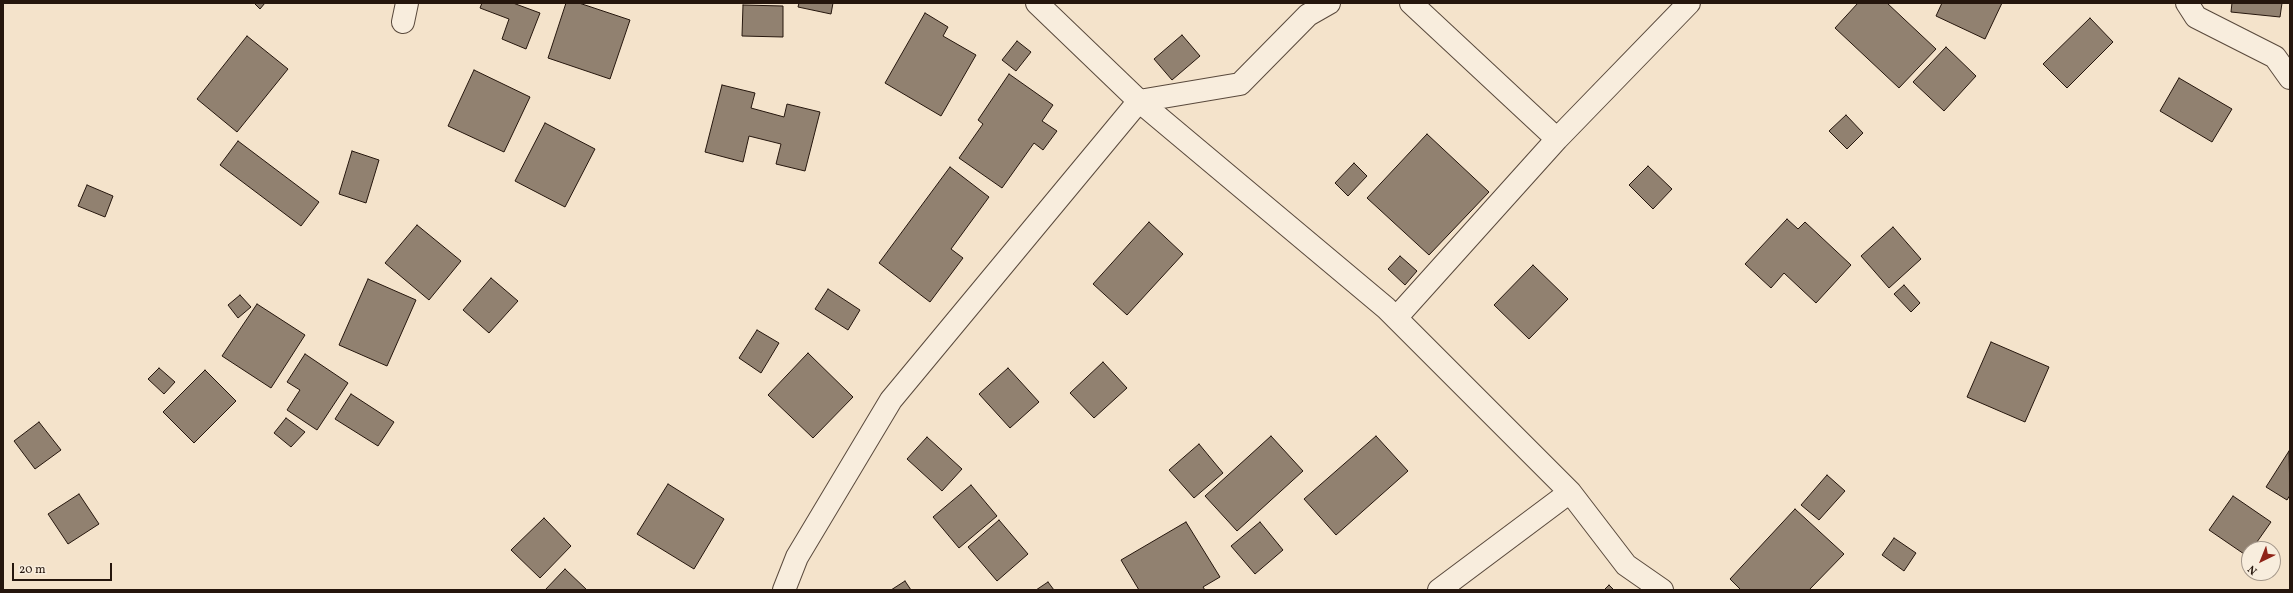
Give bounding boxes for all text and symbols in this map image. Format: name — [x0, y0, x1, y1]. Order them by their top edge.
north arrow — [2241, 541, 2281, 581]
scale bar — [14, 555, 114, 581]
text: N — [2245, 561, 2261, 578]
text: 20 m — [19, 562, 46, 578]

